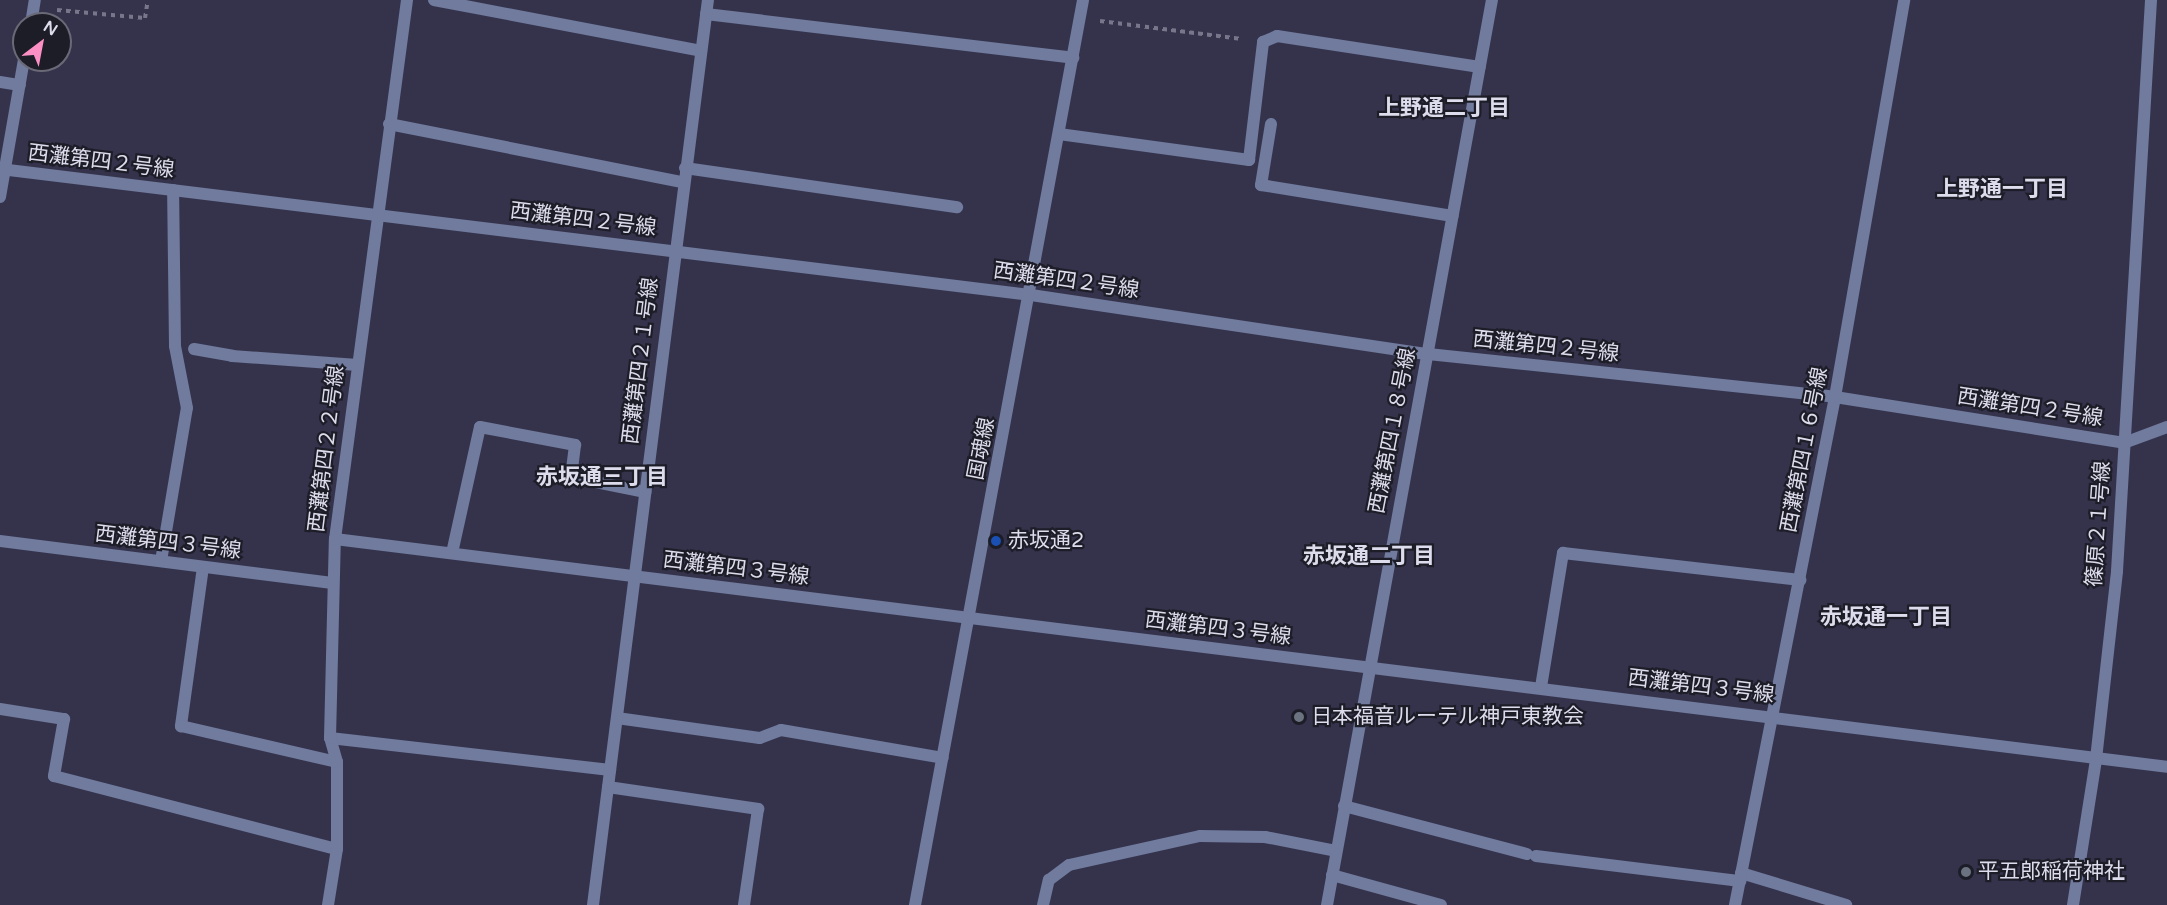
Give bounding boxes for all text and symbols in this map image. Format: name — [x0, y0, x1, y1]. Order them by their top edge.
north arrow — [12, 12, 72, 72]
text: N — [40, 17, 61, 40]
district label: 上野通二丁目 — [1378, 96, 1510, 122]
street label: 西灘第四２号線 — [27, 141, 175, 183]
district label: 上野通一丁目 — [1936, 177, 2068, 203]
street label: 西灘第四２号線 — [509, 199, 657, 241]
street label: 西灘第四２号線 — [991, 258, 1141, 304]
street label: 西灘第四２１号線 — [618, 276, 664, 446]
street label: 西灘第四２号線 — [1472, 327, 1620, 367]
street label: 西灘第四１８号線 — [1365, 346, 1421, 516]
street label: 西灘第四２２号線 — [304, 364, 350, 534]
street label: 西灘第四１６号線 — [1777, 365, 1833, 535]
street label: 西灘第四２号線 — [1955, 384, 2105, 432]
street label: 国魂線 — [964, 416, 1000, 482]
street label: 篠原２１号線 — [2082, 460, 2116, 588]
district label: 赤坂通三丁目 — [536, 465, 668, 491]
street label: 西灘第四３号線 — [94, 522, 242, 564]
place label: 赤坂通2 — [1008, 528, 1084, 554]
marker: 赤坂通2 — [989, 534, 1003, 548]
district label: 赤坂通二丁目 — [1303, 544, 1435, 570]
street label: 西灘第四３号線 — [662, 548, 810, 590]
district label: 赤坂通一丁目 — [1820, 605, 1952, 631]
street label: 西灘第四３号線 — [1144, 608, 1292, 650]
street label: 西灘第四３号線 — [1627, 666, 1775, 708]
place label: 日本福音ルーテル神戸東教会 — [1311, 704, 1584, 730]
marker: 日本福音ルーテル神戸東教会 — [1292, 710, 1306, 724]
place label: 平五郎稲荷神社 — [1978, 859, 2125, 885]
marker: 平五郎稲荷神社 — [1959, 865, 1973, 879]

